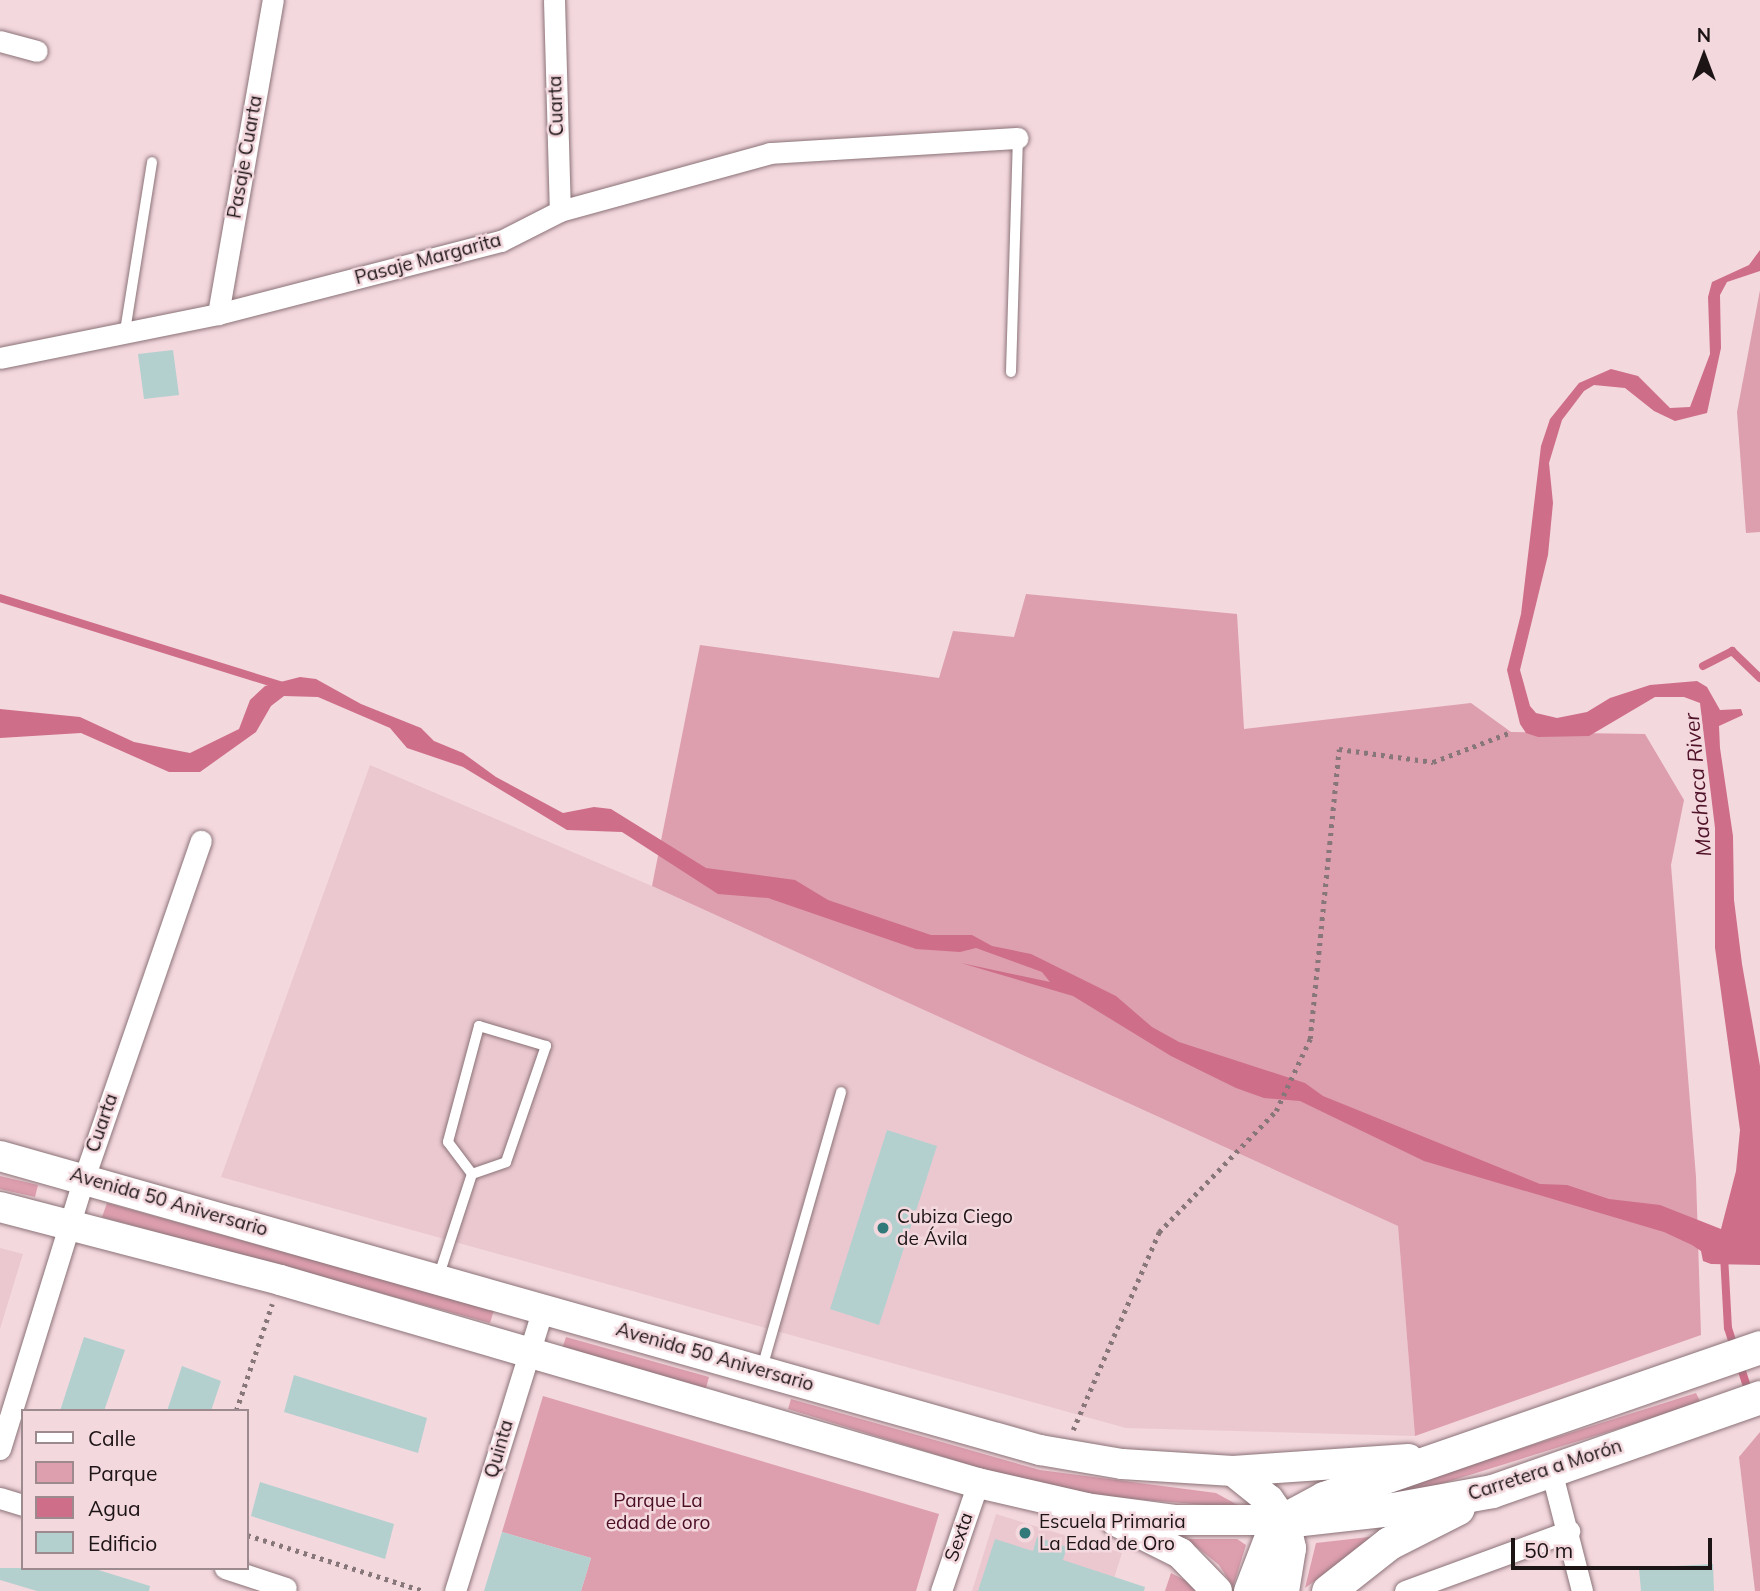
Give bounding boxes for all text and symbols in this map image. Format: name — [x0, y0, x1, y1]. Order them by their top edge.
north arrow — [1669, 21, 1739, 91]
text: N — [1697, 23, 1711, 47]
street label: Cuarta — [544, 75, 568, 137]
street label: Pasaje Cuarta — [223, 94, 267, 220]
street label: Pasaje Margarita — [352, 228, 504, 290]
water label: Machaca River — [1678, 712, 1716, 858]
street label: Cuarta — [81, 1091, 123, 1155]
street label: Avenida 50 Aniversario — [67, 1163, 271, 1241]
place label: Cubiza Ciego de Ávila — [897, 1206, 1013, 1250]
marker: Cubiza Ciego de Ávila — [875, 1220, 891, 1236]
street label: Avenida 50 Aniversario — [613, 1318, 817, 1396]
legend — [21, 1409, 248, 1570]
street label: Quinta — [480, 1417, 518, 1481]
text: Calle — [88, 1425, 136, 1451]
street label: Carretera a Morón — [1465, 1434, 1625, 1506]
text: Parque — [88, 1460, 157, 1486]
park label: Parque La edad de oro — [606, 1490, 710, 1534]
text: Agua — [88, 1495, 141, 1521]
street label: Sexta — [940, 1510, 978, 1564]
place label: Escuela Primaria La Edad de Oro — [1039, 1511, 1186, 1555]
scale bar — [1515, 1524, 1716, 1568]
marker: Escuela Primaria La Edad de Oro — [1017, 1525, 1033, 1541]
text: Edificio — [88, 1530, 157, 1556]
text: 50 m — [1524, 1537, 1573, 1563]

